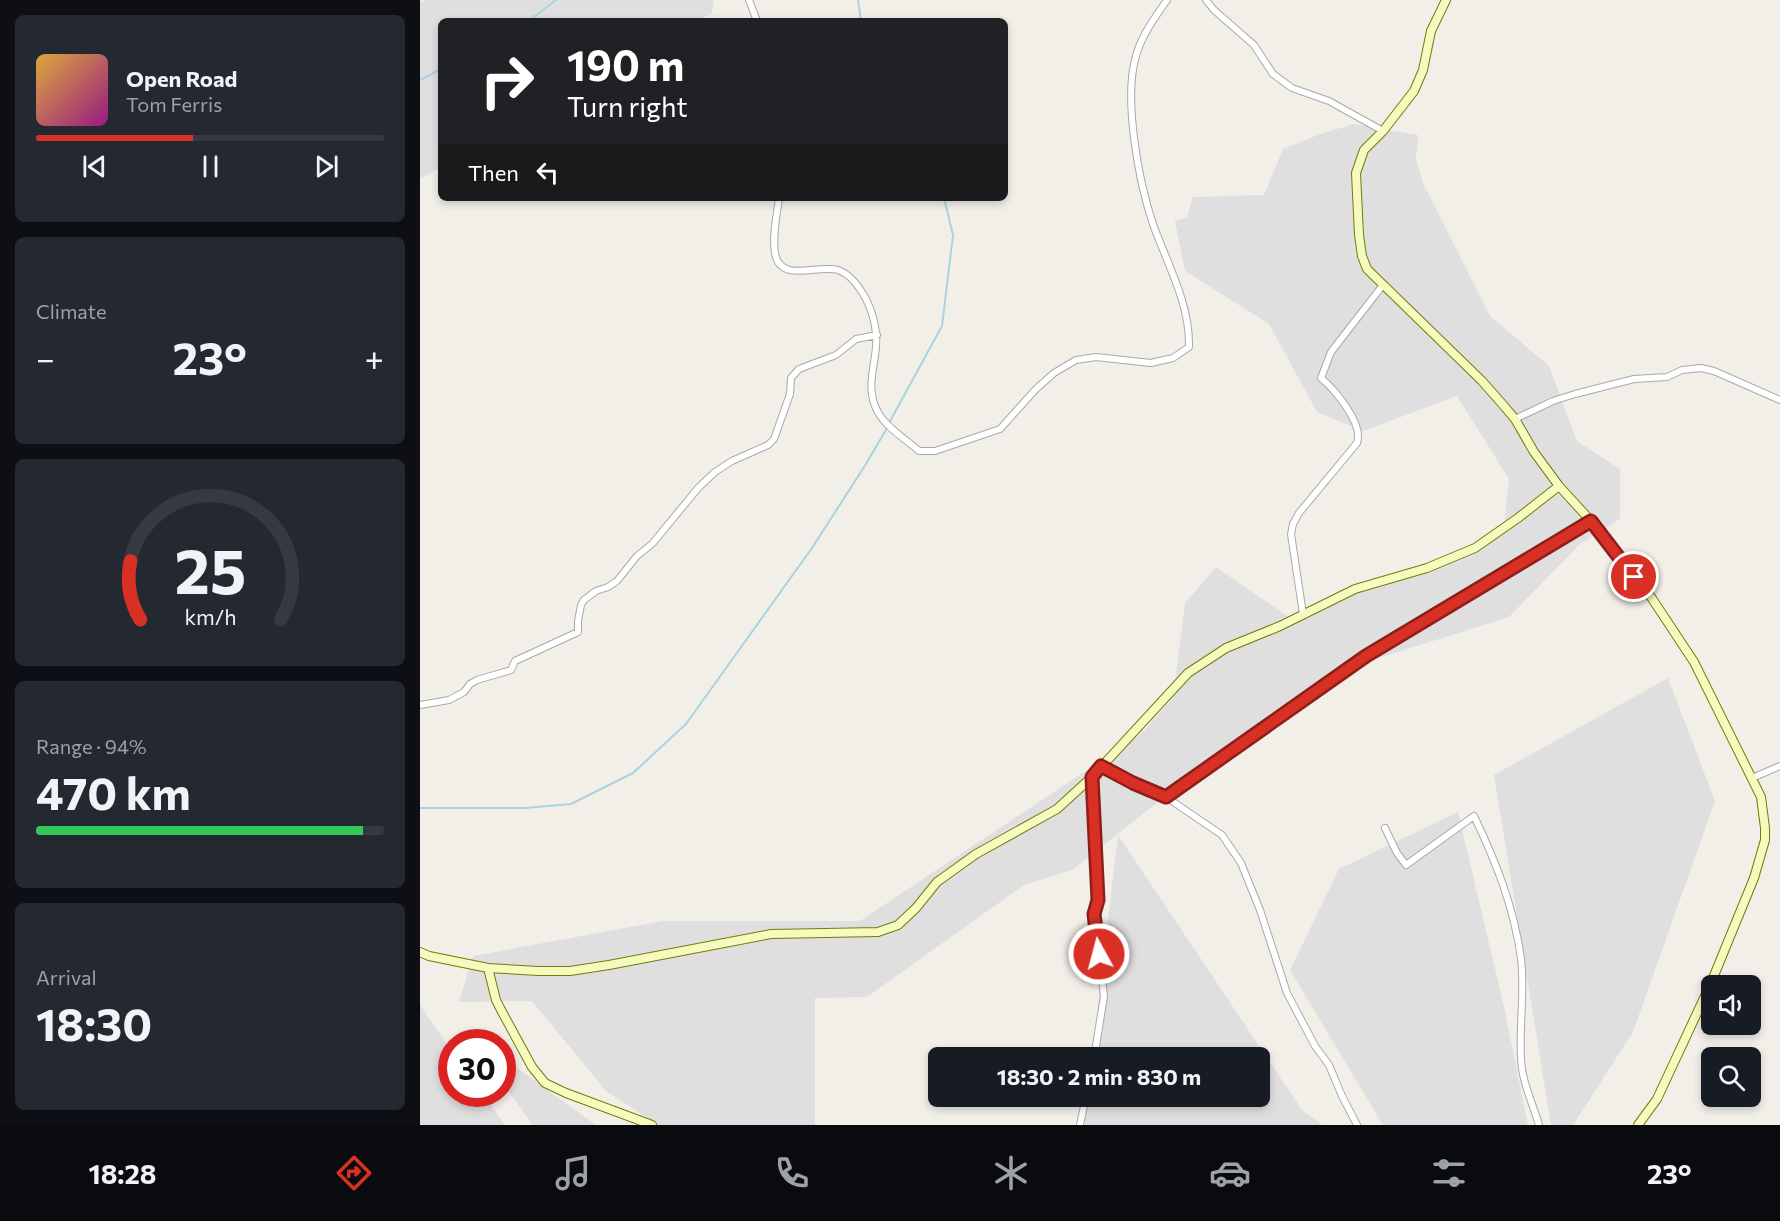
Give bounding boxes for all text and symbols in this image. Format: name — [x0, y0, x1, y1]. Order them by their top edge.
text: 190 m — [567, 38, 685, 90]
icon: right — [468, 42, 546, 120]
text: Open Road — [126, 65, 237, 92]
text: Turn right — [567, 90, 687, 123]
text: Tom Ferris — [126, 92, 222, 116]
icon: previous — [78, 150, 111, 183]
icon: pause — [194, 150, 227, 183]
icon: next — [310, 150, 343, 183]
icon: left — [531, 156, 564, 189]
text: Then — [468, 159, 519, 186]
text: Climate — [36, 299, 106, 323]
text: 23° — [173, 329, 247, 384]
text: − — [36, 337, 55, 378]
text: + — [365, 337, 384, 378]
text: 25 — [174, 531, 246, 607]
pin — [1608, 551, 1659, 602]
icon: arrive — [1617, 560, 1650, 593]
text: km/h — [184, 603, 236, 629]
text: Range · 94% — [36, 734, 147, 758]
text: 470 km — [36, 764, 191, 819]
position arrow — [1067, 922, 1131, 986]
text: Arrival — [36, 965, 97, 989]
map controls — [1701, 975, 1761, 1107]
button: sound — [1701, 975, 1761, 1035]
text: 18:30 — [36, 995, 152, 1050]
speed limit sign: 30 — [438, 1029, 516, 1107]
button: search — [1701, 1047, 1761, 1107]
text: 18:30 · 2 min · 830 m — [997, 1063, 1201, 1090]
icon: directions — [333, 1152, 375, 1194]
icon: music — [552, 1152, 594, 1194]
icon: phone — [771, 1152, 813, 1194]
icon: climate — [990, 1152, 1032, 1194]
icon: car — [1209, 1152, 1251, 1194]
icon: filters — [1428, 1152, 1470, 1194]
text: 18:28 — [88, 1157, 156, 1190]
text: 23° — [1647, 1157, 1691, 1190]

